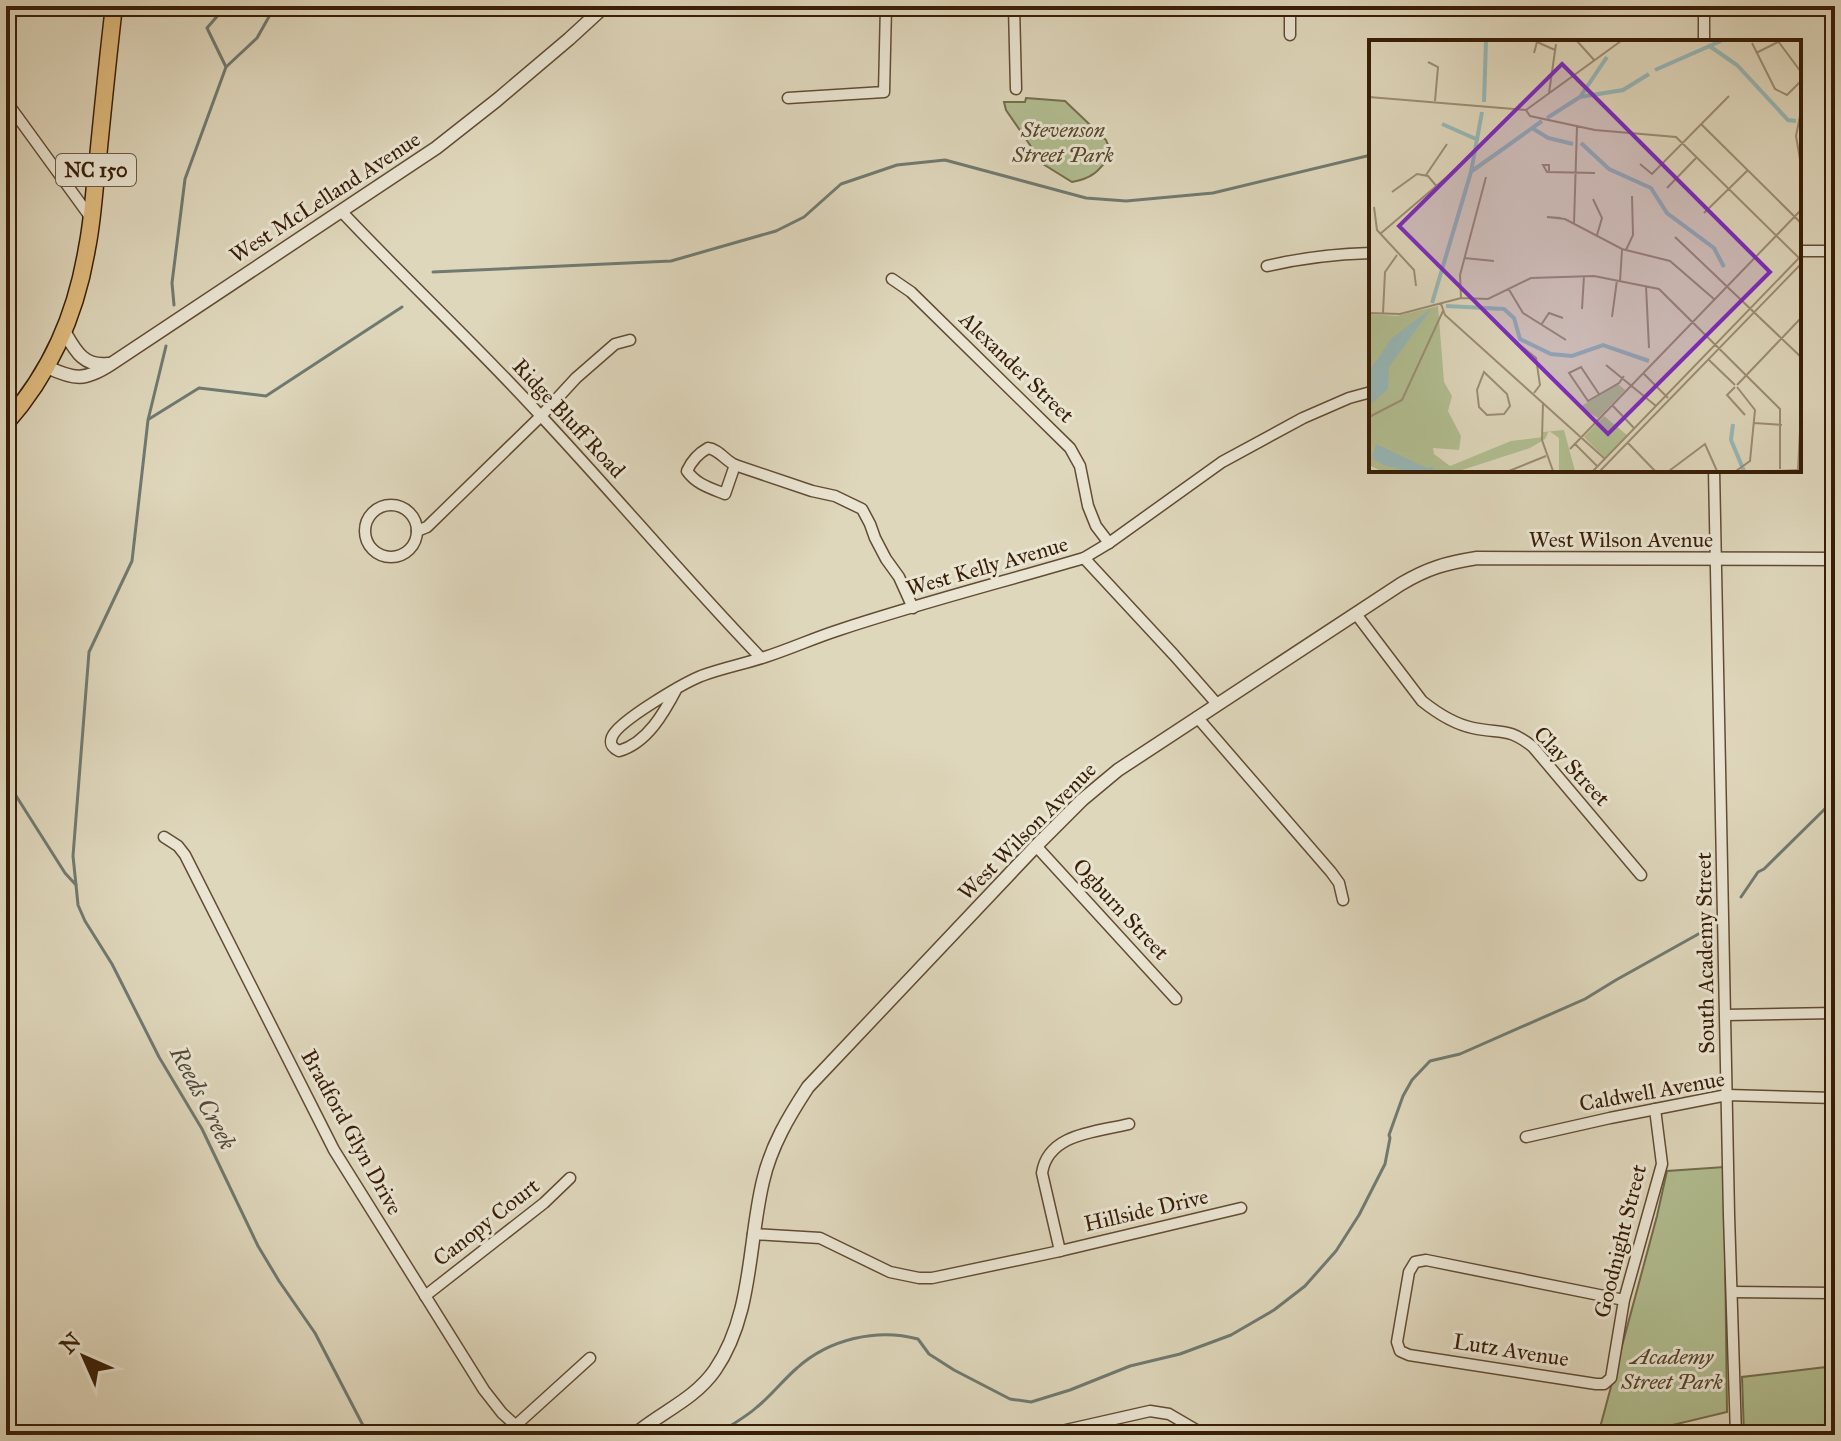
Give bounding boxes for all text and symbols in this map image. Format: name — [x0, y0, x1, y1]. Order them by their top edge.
inset map — [1369, 40, 1801, 472]
park label: Stevenson Street Park — [1011, 116, 1114, 168]
street label: West McLelland Avenue — [225, 125, 425, 269]
road number: NC 150 — [56, 154, 136, 186]
street label: Alexander Street — [953, 305, 1080, 428]
street label: Ridge Bluff Road — [507, 353, 631, 483]
street label: West Wilson Avenue — [1529, 526, 1713, 553]
street label: West Kelly Avenue — [903, 530, 1071, 602]
street label: Clay Street — [1528, 720, 1616, 812]
street label: West Wilson Avenue — [952, 756, 1102, 906]
street label: South Academy Street — [1690, 852, 1720, 1054]
street label: Ogburn Street — [1067, 853, 1175, 965]
water label: Reeds Creek — [163, 1040, 243, 1155]
street label: Bradford Glyn Drive — [295, 1045, 409, 1219]
street label: Caldwell Avenue — [1577, 1065, 1727, 1117]
street label: Goodnight Street — [1588, 1161, 1652, 1321]
street label: Canopy Court — [428, 1172, 545, 1272]
street label: Hillside Drive — [1081, 1183, 1211, 1237]
north arrow — [44, 1317, 124, 1397]
text: N — [54, 1327, 87, 1359]
street label: Lutz Avenue — [1451, 1328, 1571, 1372]
park label: Academy Street Park — [1620, 1343, 1723, 1395]

